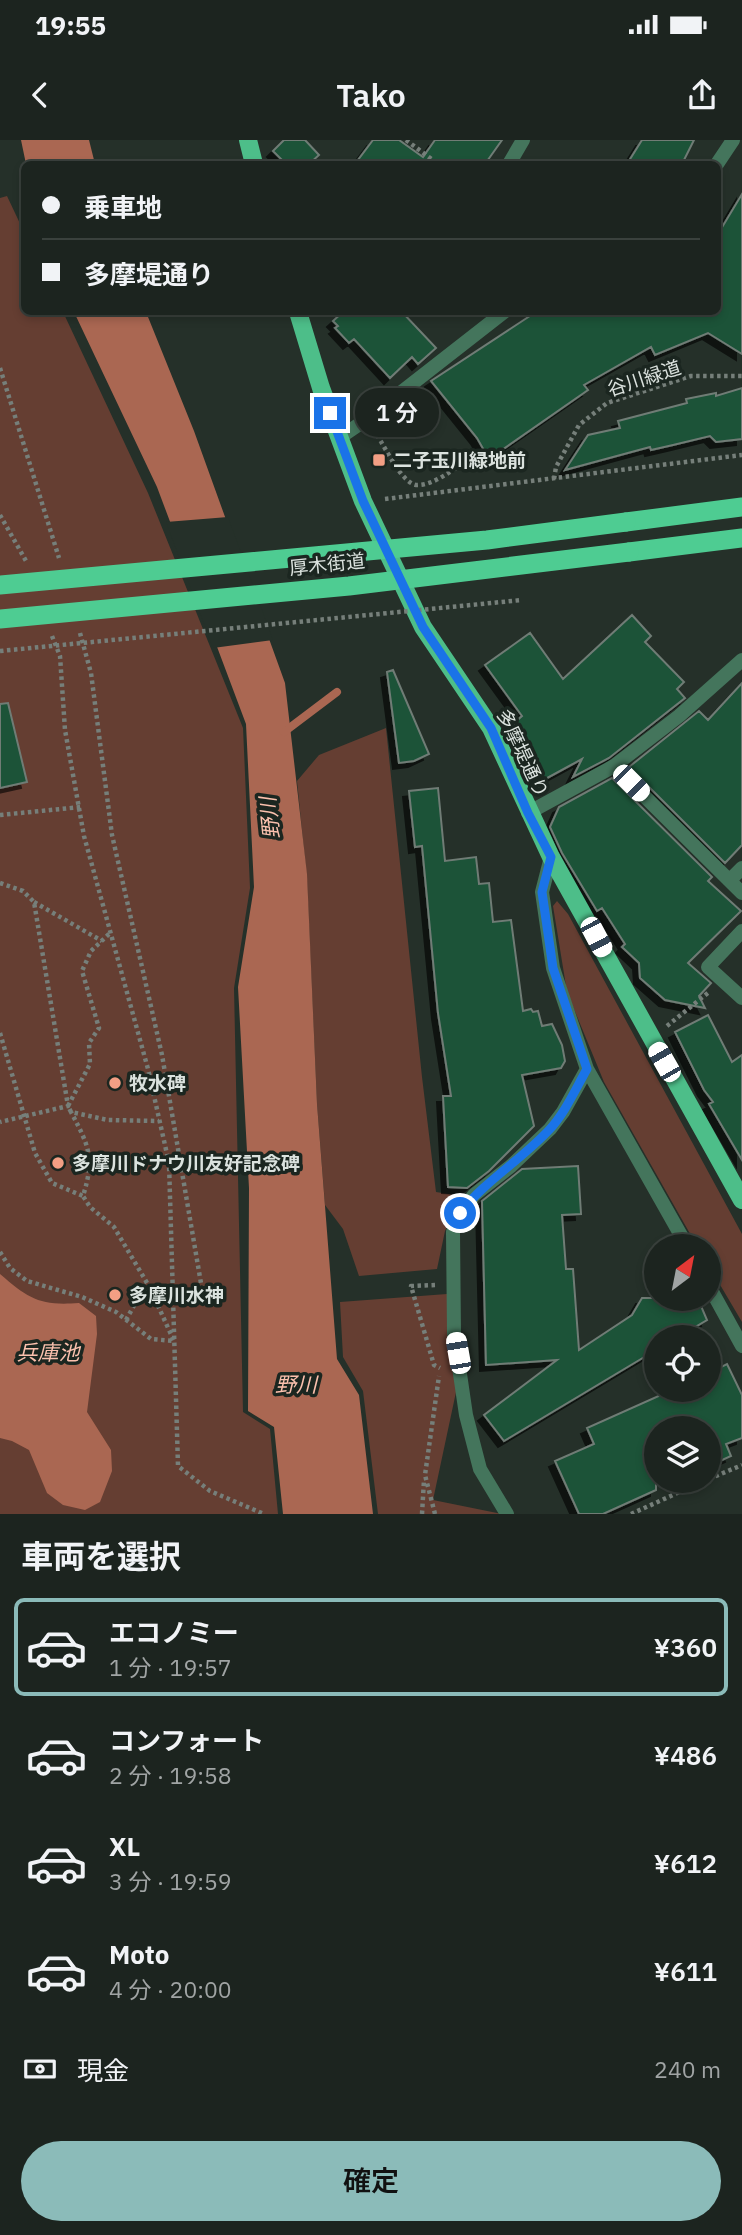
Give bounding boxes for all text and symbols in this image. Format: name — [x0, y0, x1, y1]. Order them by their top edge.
text: 19:55 — [35, 8, 106, 42]
text: Tako — [336, 74, 406, 116]
icon: back — [21, 76, 59, 114]
icon: share — [683, 76, 721, 114]
text: 乗車地 — [84, 190, 162, 224]
text: 多摩堤通り — [84, 257, 214, 291]
street label: 谷川緑道 — [604, 355, 684, 401]
callout: 1 分 — [354, 388, 438, 438]
route end — [314, 397, 346, 429]
text: 1 分 — [376, 397, 418, 427]
place label: 二子玉川緑地前 — [393, 448, 526, 472]
marker: 二子玉川緑地前 — [371, 452, 387, 468]
street label: 厚木街道 — [288, 548, 366, 580]
street label: 多摩堤通り — [492, 705, 554, 801]
car — [609, 761, 654, 805]
water label: 野川 — [253, 794, 285, 840]
car — [577, 914, 616, 960]
car — [645, 1039, 684, 1085]
place label: 牧水碑 — [129, 1071, 186, 1095]
marker: 牧水碑 — [107, 1075, 123, 1091]
place label: 多摩川ドナウ川友好記念碑 — [72, 1151, 300, 1175]
marker: 多摩川ドナウ川友好記念碑 — [50, 1155, 66, 1171]
route start — [444, 1197, 476, 1229]
north arrow — [644, 1234, 721, 1311]
map controls — [644, 1234, 721, 1493]
place label: 多摩川水神 — [129, 1283, 224, 1307]
marker: 多摩川水神 — [107, 1287, 123, 1303]
button: locate — [644, 1325, 721, 1402]
car — [445, 1330, 472, 1376]
water label: 兵庫池 — [17, 1338, 81, 1366]
water label: 野川 — [275, 1370, 319, 1398]
button: layers — [644, 1416, 721, 1493]
text: 車両を選択 — [21, 1535, 181, 1577]
text: エコノミー — [109, 1615, 239, 1649]
icon: car — [25, 1616, 88, 1679]
text: ¥360 — [654, 1630, 717, 1664]
text: 1 分 · 19:57 — [109, 1652, 232, 1682]
text: コンフォート — [109, 1723, 264, 1757]
icon: car — [25, 1724, 88, 1787]
text: ¥486 — [654, 1738, 717, 1772]
text: 2 分 · 19:58 — [109, 1760, 232, 1790]
text: XL — [109, 1829, 140, 1863]
icon: car — [25, 1832, 88, 1895]
text: ¥612 — [654, 1846, 717, 1880]
text: 3 分 · 19:59 — [109, 1866, 232, 1896]
text: Moto — [109, 1937, 169, 1971]
icon: car — [25, 1940, 88, 2003]
text: ¥611 — [654, 1954, 717, 1988]
text: 4 分 · 20:00 — [109, 1974, 232, 2004]
icon: cash — [21, 2050, 59, 2088]
text: 現金 — [77, 2053, 129, 2087]
text: 240 m — [654, 2054, 721, 2084]
button: 確定 — [21, 2141, 721, 2221]

